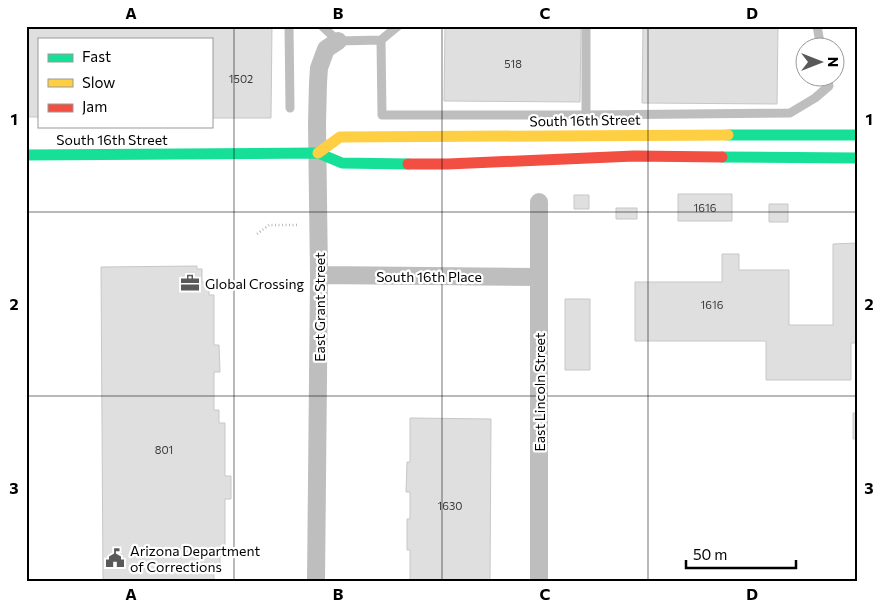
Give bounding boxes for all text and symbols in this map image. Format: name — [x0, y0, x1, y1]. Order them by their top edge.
text: A — [125, 3, 137, 22]
text: B — [333, 3, 344, 22]
text: C — [540, 3, 551, 22]
text: D — [746, 3, 758, 22]
legend — [38, 38, 212, 128]
north arrow — [796, 38, 846, 88]
text: Fast — [82, 47, 111, 65]
house number: 518 — [504, 57, 522, 70]
text: N — [825, 57, 842, 67]
house number: 1502 — [229, 72, 253, 85]
text: Slow — [82, 73, 115, 91]
text: Jam — [82, 97, 107, 115]
text: 1 — [10, 109, 18, 128]
text: 1 — [865, 109, 873, 128]
street label: South 16th Street — [529, 111, 641, 129]
street label: South 16th Street — [56, 131, 168, 148]
house number: 1616 — [694, 201, 717, 214]
street label: East Grant Street — [311, 252, 328, 362]
street label: South 16th Place — [376, 268, 482, 285]
office icon: Global Crossing — [179, 272, 201, 294]
place label: Global Crossing — [205, 275, 305, 292]
text: 2 — [9, 294, 19, 313]
text: 2 — [864, 294, 874, 313]
house number: 1616 — [701, 298, 724, 311]
street label: East Lincoln Street — [531, 332, 548, 452]
house number: 801 — [155, 443, 173, 456]
text: 3 — [9, 478, 19, 497]
text: 3 — [864, 478, 874, 497]
house number: 1630 — [438, 499, 462, 512]
scale bar — [686, 538, 796, 570]
place label: Arizona Department of Corrections — [130, 542, 260, 575]
text: 50 m — [693, 545, 727, 563]
public building icon: Arizona Department of Corrections — [104, 547, 126, 569]
text: A — [125, 584, 137, 603]
text: B — [333, 584, 344, 603]
text: C — [540, 584, 551, 603]
text: D — [746, 584, 758, 603]

